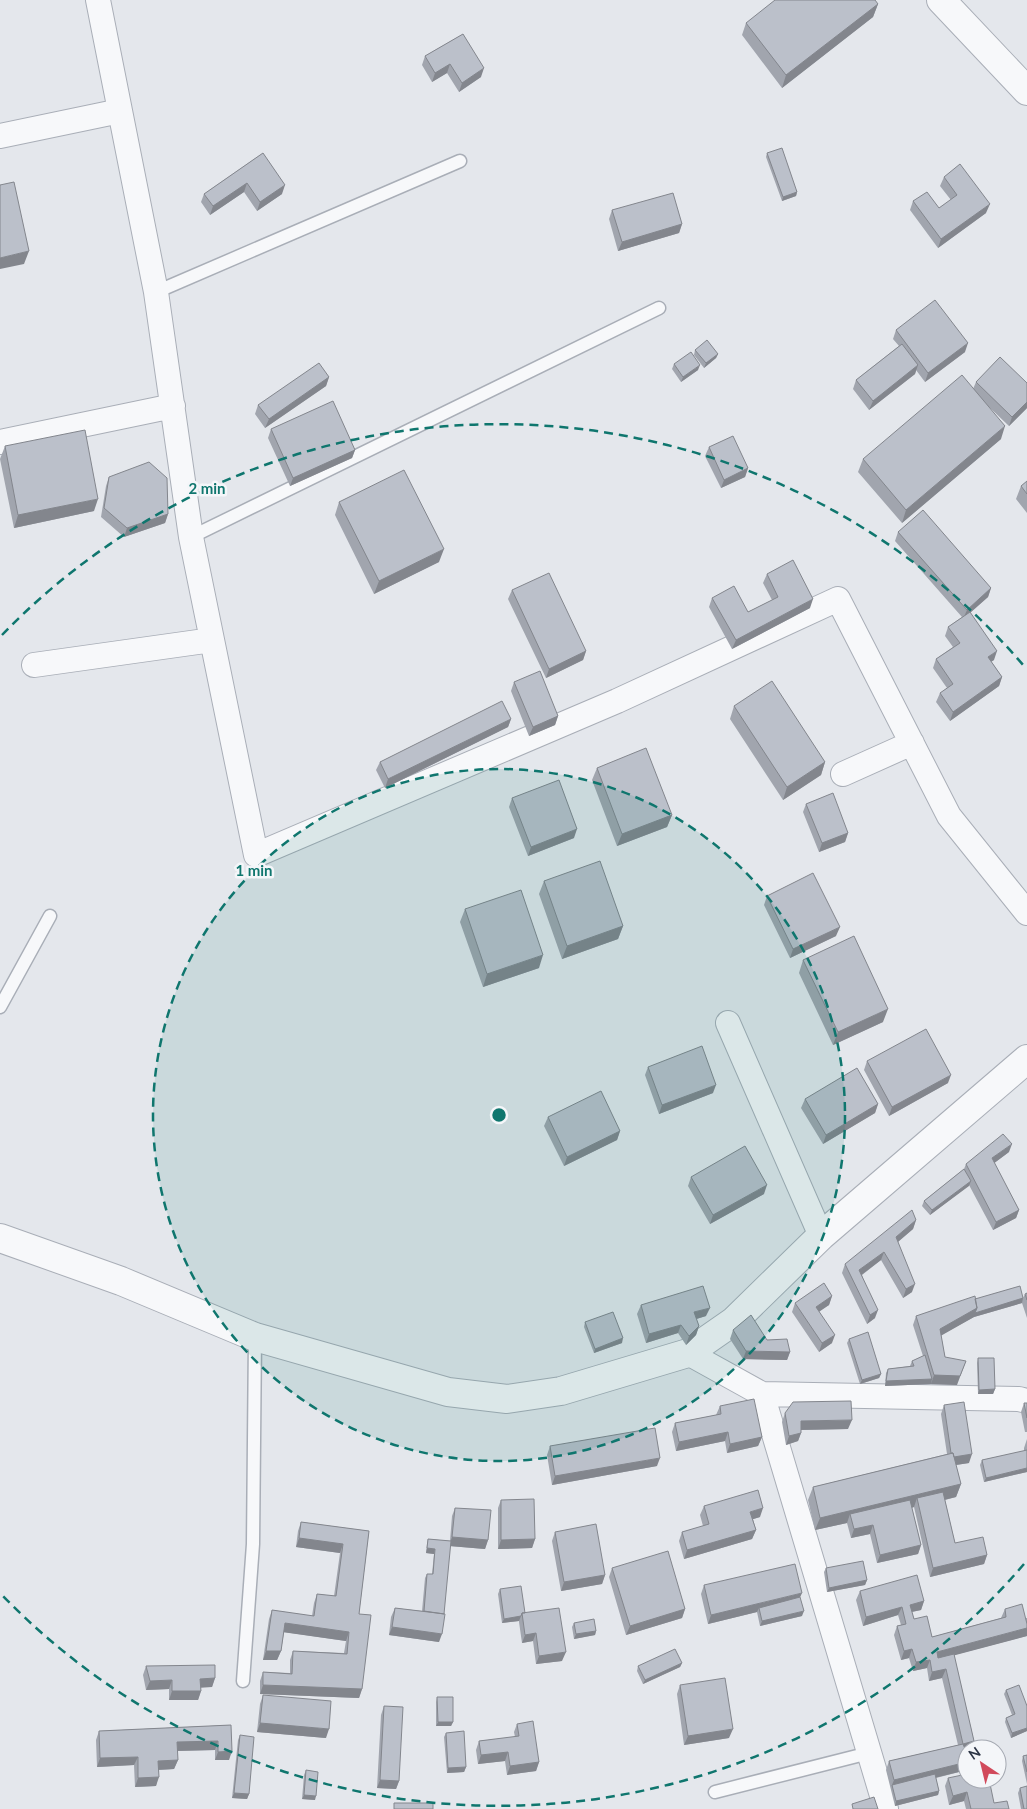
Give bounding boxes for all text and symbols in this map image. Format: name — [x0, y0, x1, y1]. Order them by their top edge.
text: 2 min — [188, 479, 226, 497]
text: 1 min — [235, 861, 273, 879]
centre of rings — [490, 1106, 508, 1124]
north arrow — [957, 1739, 1007, 1789]
text: N — [965, 1743, 984, 1763]

